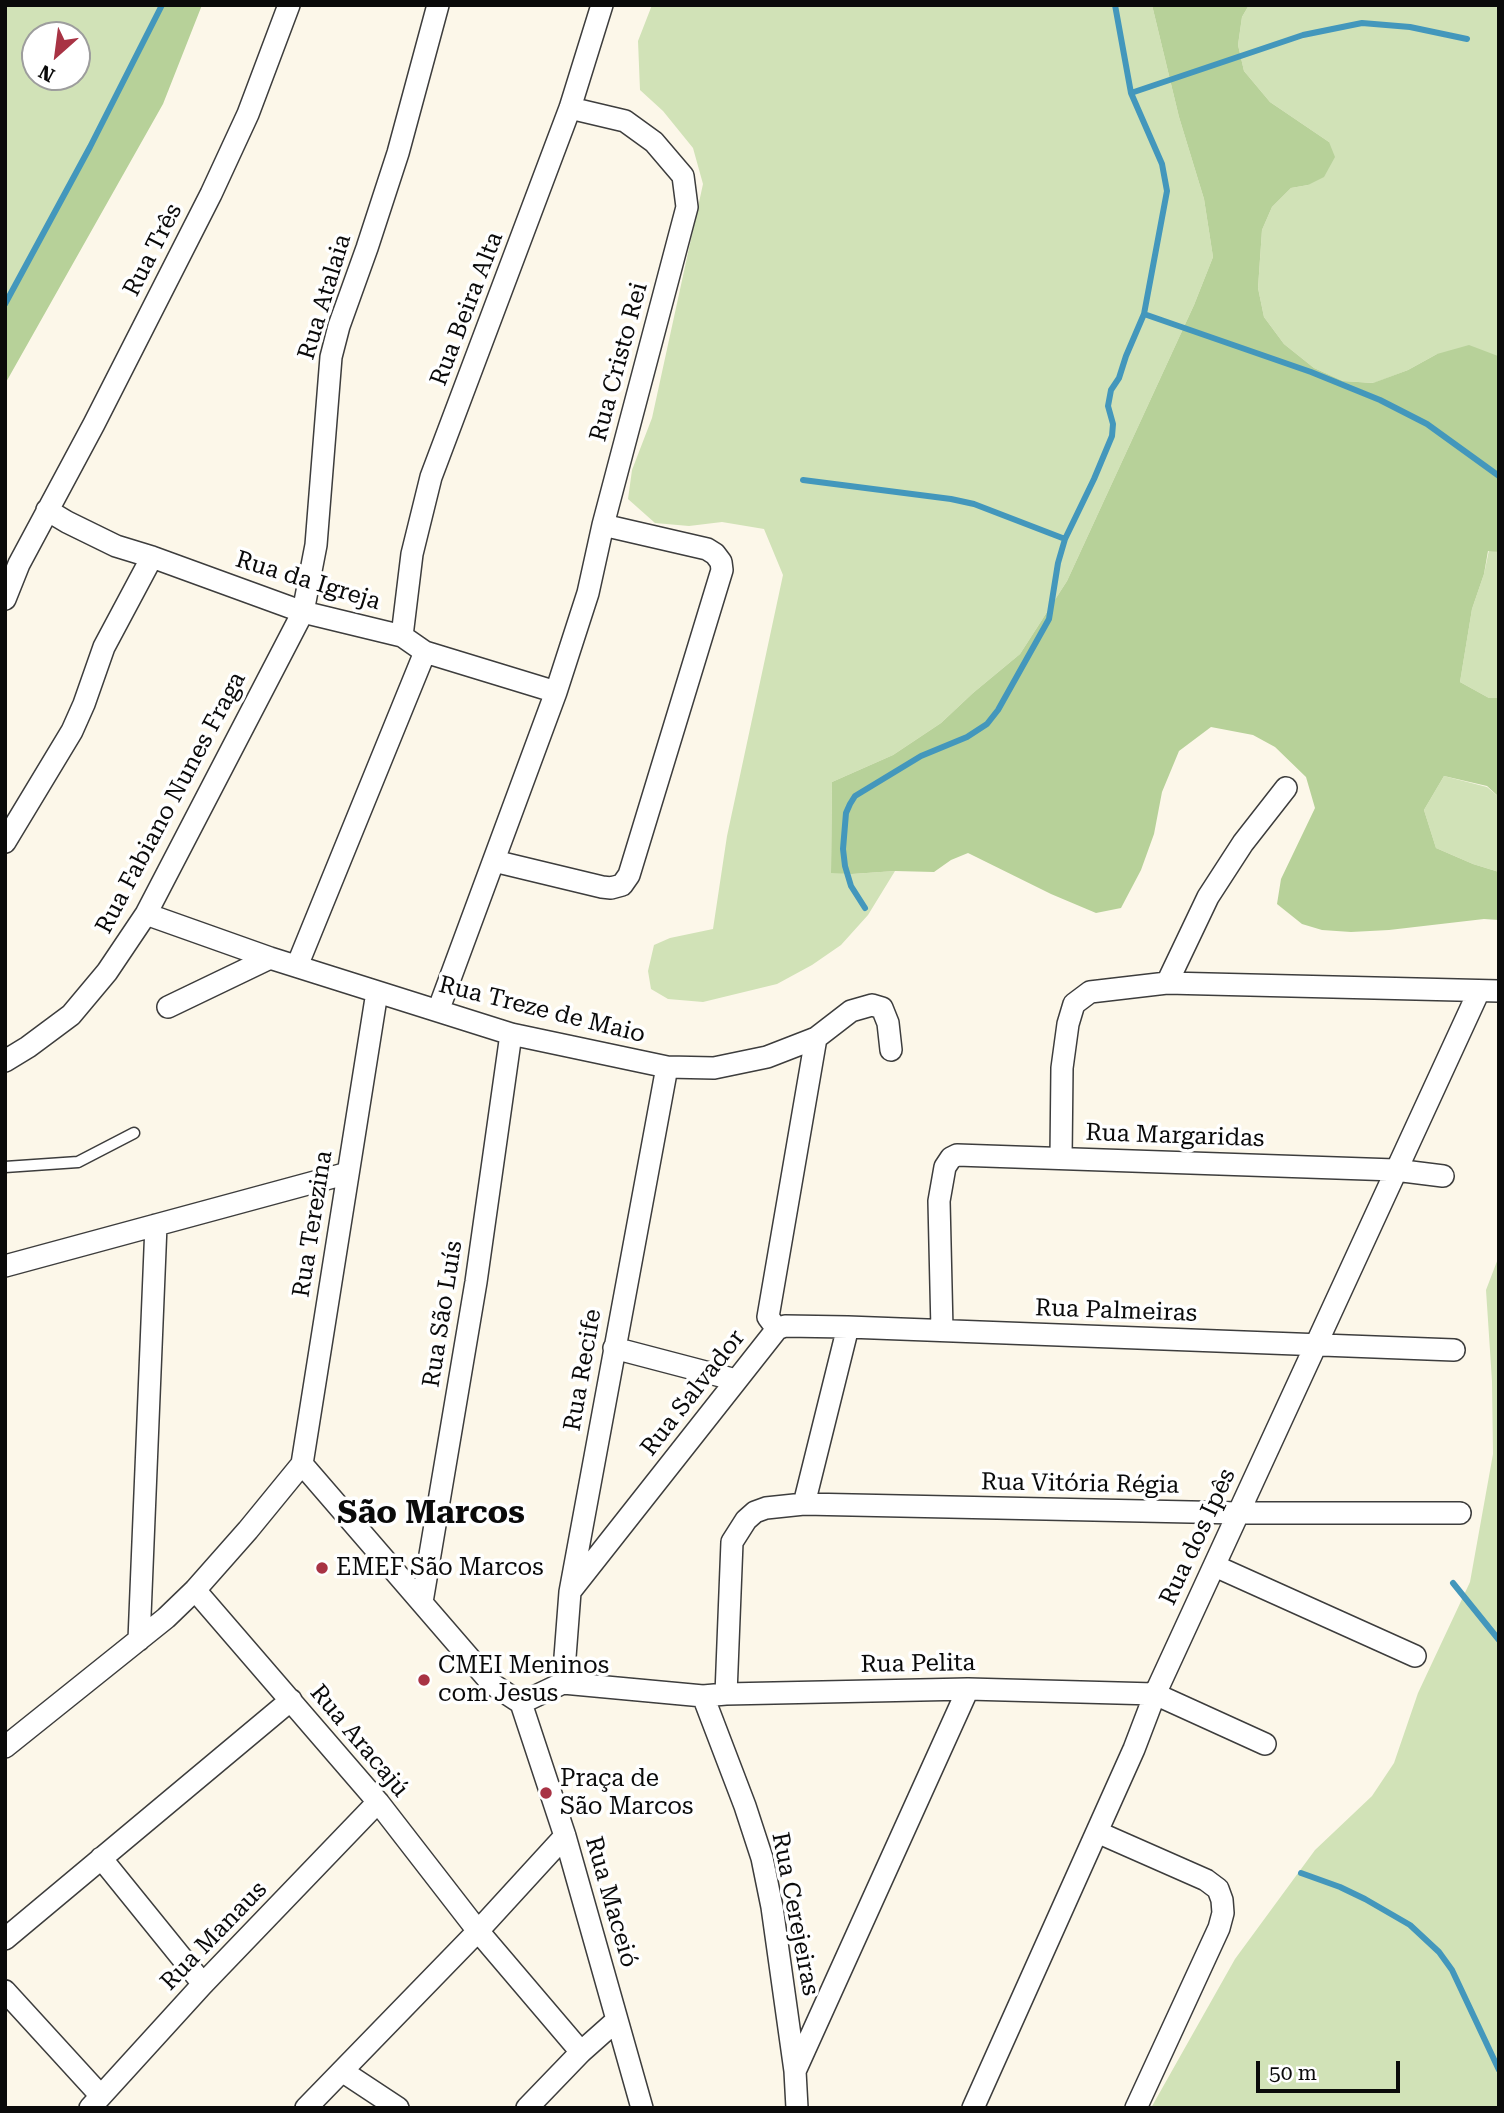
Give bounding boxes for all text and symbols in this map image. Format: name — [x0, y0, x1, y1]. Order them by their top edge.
north arrow — [21, 21, 91, 91]
text: N — [35, 60, 59, 87]
street label: Rua Três — [117, 199, 189, 301]
street label: Rua Beira Alta — [424, 228, 510, 390]
street label: Rua Atalaia — [292, 231, 358, 363]
street label: Rua Cristo Rei — [584, 279, 654, 445]
street label: Rua da Igreja — [232, 545, 384, 617]
street label: Rua Fabiano Nunes Fraga — [90, 667, 252, 939]
street label: Rua Treze de Maio — [436, 970, 648, 1050]
street label: Rua Margaridas — [1085, 1118, 1265, 1154]
street label: Rua Terezina — [287, 1149, 339, 1299]
street label: Rua São Luís — [417, 1239, 469, 1389]
street label: Rua Palmeiras — [1034, 1294, 1198, 1328]
street label: Rua Recife — [558, 1307, 608, 1433]
street label: Rua Salvador — [635, 1324, 751, 1462]
street label: Rua dos Ipês — [1154, 1464, 1242, 1610]
street label: Rua Vitória Régia — [981, 1468, 1179, 1500]
district label: São Marcos — [337, 1495, 525, 1533]
place label: EMEF São Marcos — [336, 1554, 544, 1582]
marker: EMEF São Marcos — [314, 1560, 330, 1576]
street label: Rua Pelita — [860, 1649, 976, 1679]
place label: CMEI Meninos com Jesus — [438, 1652, 609, 1708]
marker: CMEI Meninos com Jesus — [416, 1672, 432, 1688]
street label: Rua Aracajú — [304, 1679, 414, 1803]
place label: Praça de São Marcos — [560, 1765, 693, 1821]
marker: Praça de São Marcos — [538, 1785, 554, 1801]
street label: Rua Cerejeiras — [765, 1830, 825, 1998]
street label: Rua Maceió — [579, 1833, 643, 1971]
street label: Rua Manaus — [155, 1875, 273, 1997]
scale bar — [1259, 2046, 1402, 2090]
text: 50 m — [1269, 2061, 1317, 2085]

